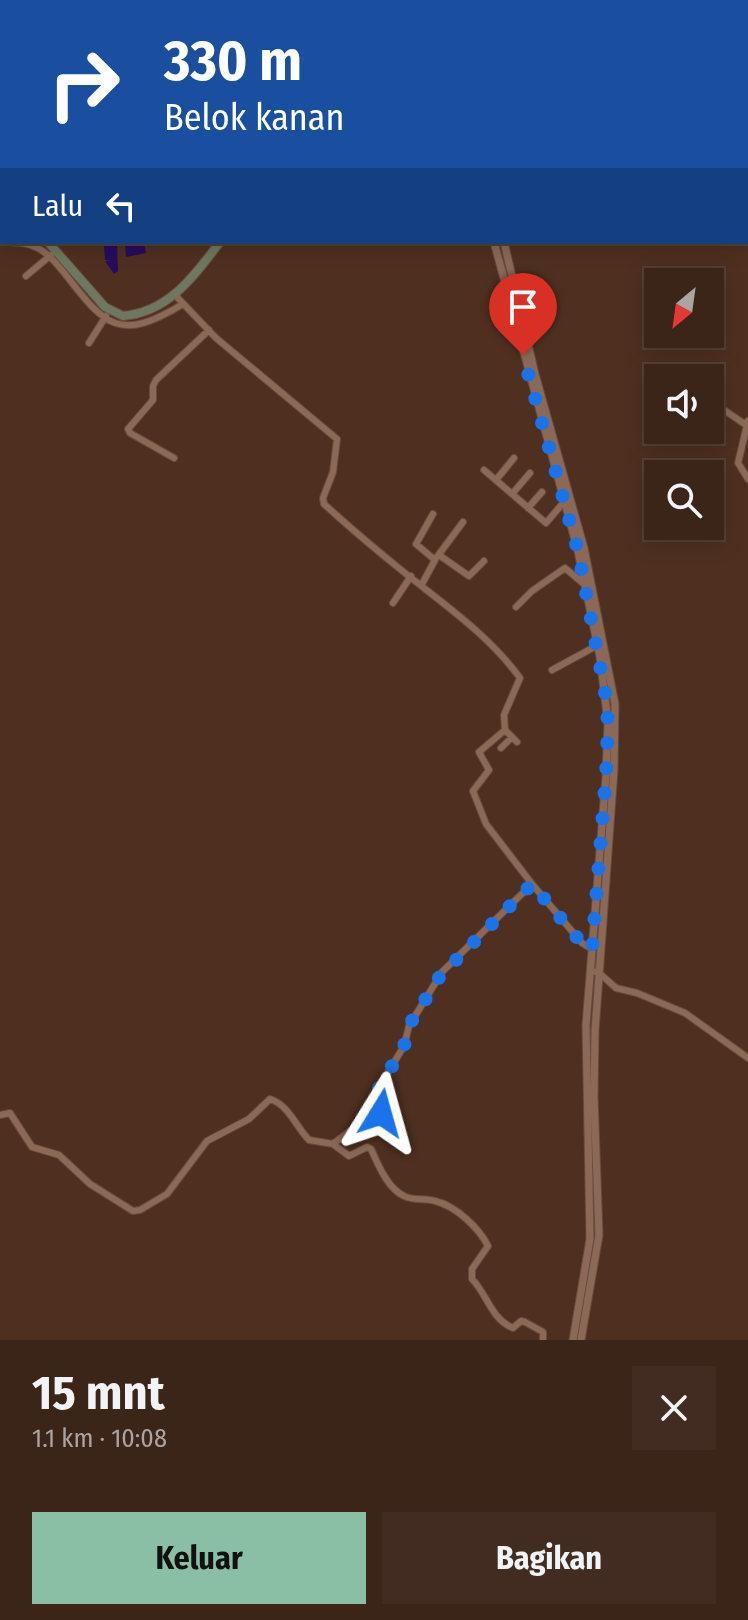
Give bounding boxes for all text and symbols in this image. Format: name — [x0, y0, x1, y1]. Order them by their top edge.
text: 330 m — [164, 28, 302, 95]
icon: right — [32, 32, 136, 136]
text: Belok kanan — [164, 96, 344, 140]
icon: left — [99, 184, 143, 228]
text: Lalu — [32, 188, 83, 224]
north arrow — [644, 268, 724, 348]
map controls — [644, 268, 724, 540]
pin — [489, 273, 557, 355]
icon: arrive — [501, 285, 545, 329]
button: sound — [644, 364, 724, 444]
button: search — [644, 460, 724, 540]
position arrow — [339, 1071, 423, 1155]
text: 15 mnt — [32, 1364, 165, 1422]
button: close — [632, 1366, 716, 1450]
text: 1.1 km · 10:08 — [32, 1423, 167, 1454]
button: Keluar — [32, 1512, 366, 1604]
button: Bagikan — [382, 1512, 716, 1604]

